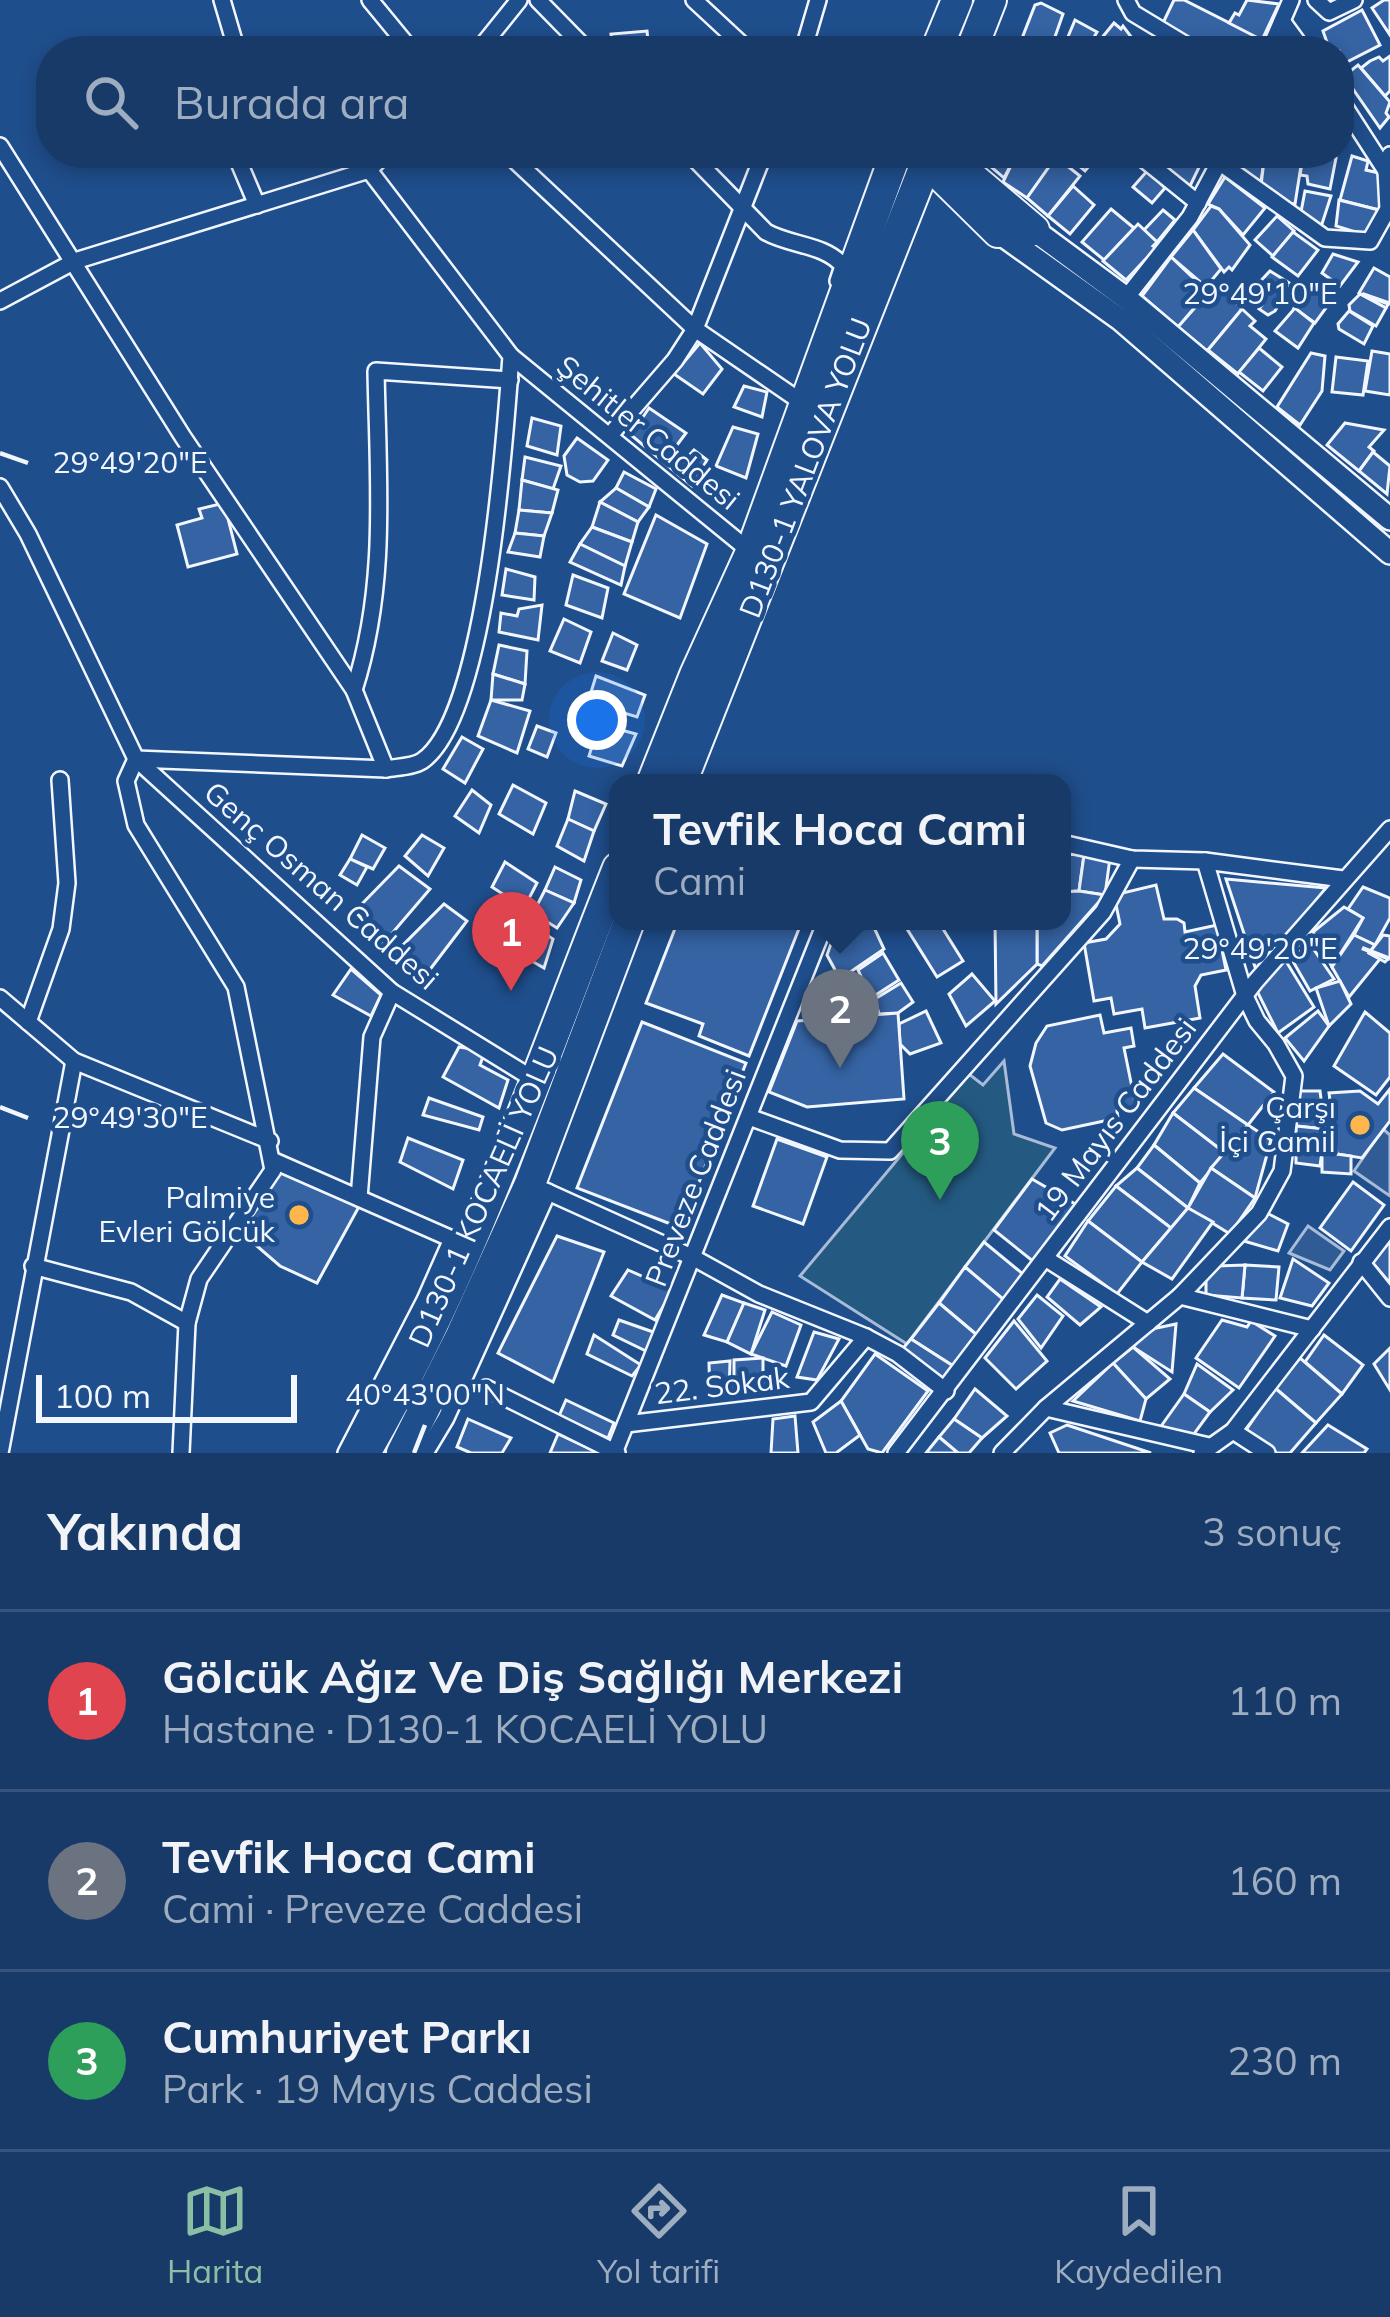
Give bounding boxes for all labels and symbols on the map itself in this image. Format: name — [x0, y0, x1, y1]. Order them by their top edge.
text: 29°49'10"E — [1182, 274, 1338, 312]
street label: D130-1 YALOVA YOLU — [730, 312, 880, 623]
street label: Şehitler Caddesi — [549, 347, 748, 518]
text: 29°49'20"E — [52, 443, 208, 481]
your location — [567, 690, 627, 750]
street label: Genç Osman Caddesi — [196, 773, 447, 998]
pin: 1 — [472, 892, 550, 991]
text: 29°49'20"E — [1182, 929, 1338, 967]
pin: 2 — [801, 969, 879, 1068]
street label: 19 Mayıs Caddesi — [1026, 1010, 1204, 1229]
street label: D130-1 KOCAELİ YOLU — [400, 1040, 567, 1353]
street label: Preveze Caddesi — [636, 1064, 754, 1292]
place label: Çarşı İçi Camiİ — [1219, 1088, 1336, 1160]
text: 29°49'30"E — [52, 1098, 208, 1136]
pin: 3 — [901, 1101, 979, 1200]
marker: Çarşı İçi Camiİ — [1347, 1112, 1373, 1138]
place label: Palmiye Evleri Gölcük — [99, 1178, 276, 1250]
marker: Palmiye Evleri Gölcük — [286, 1202, 312, 1228]
street label: 22. Sokak — [652, 1358, 792, 1412]
scale bar — [36, 1369, 297, 1422]
text: 40°43'00"N — [345, 1375, 505, 1413]

